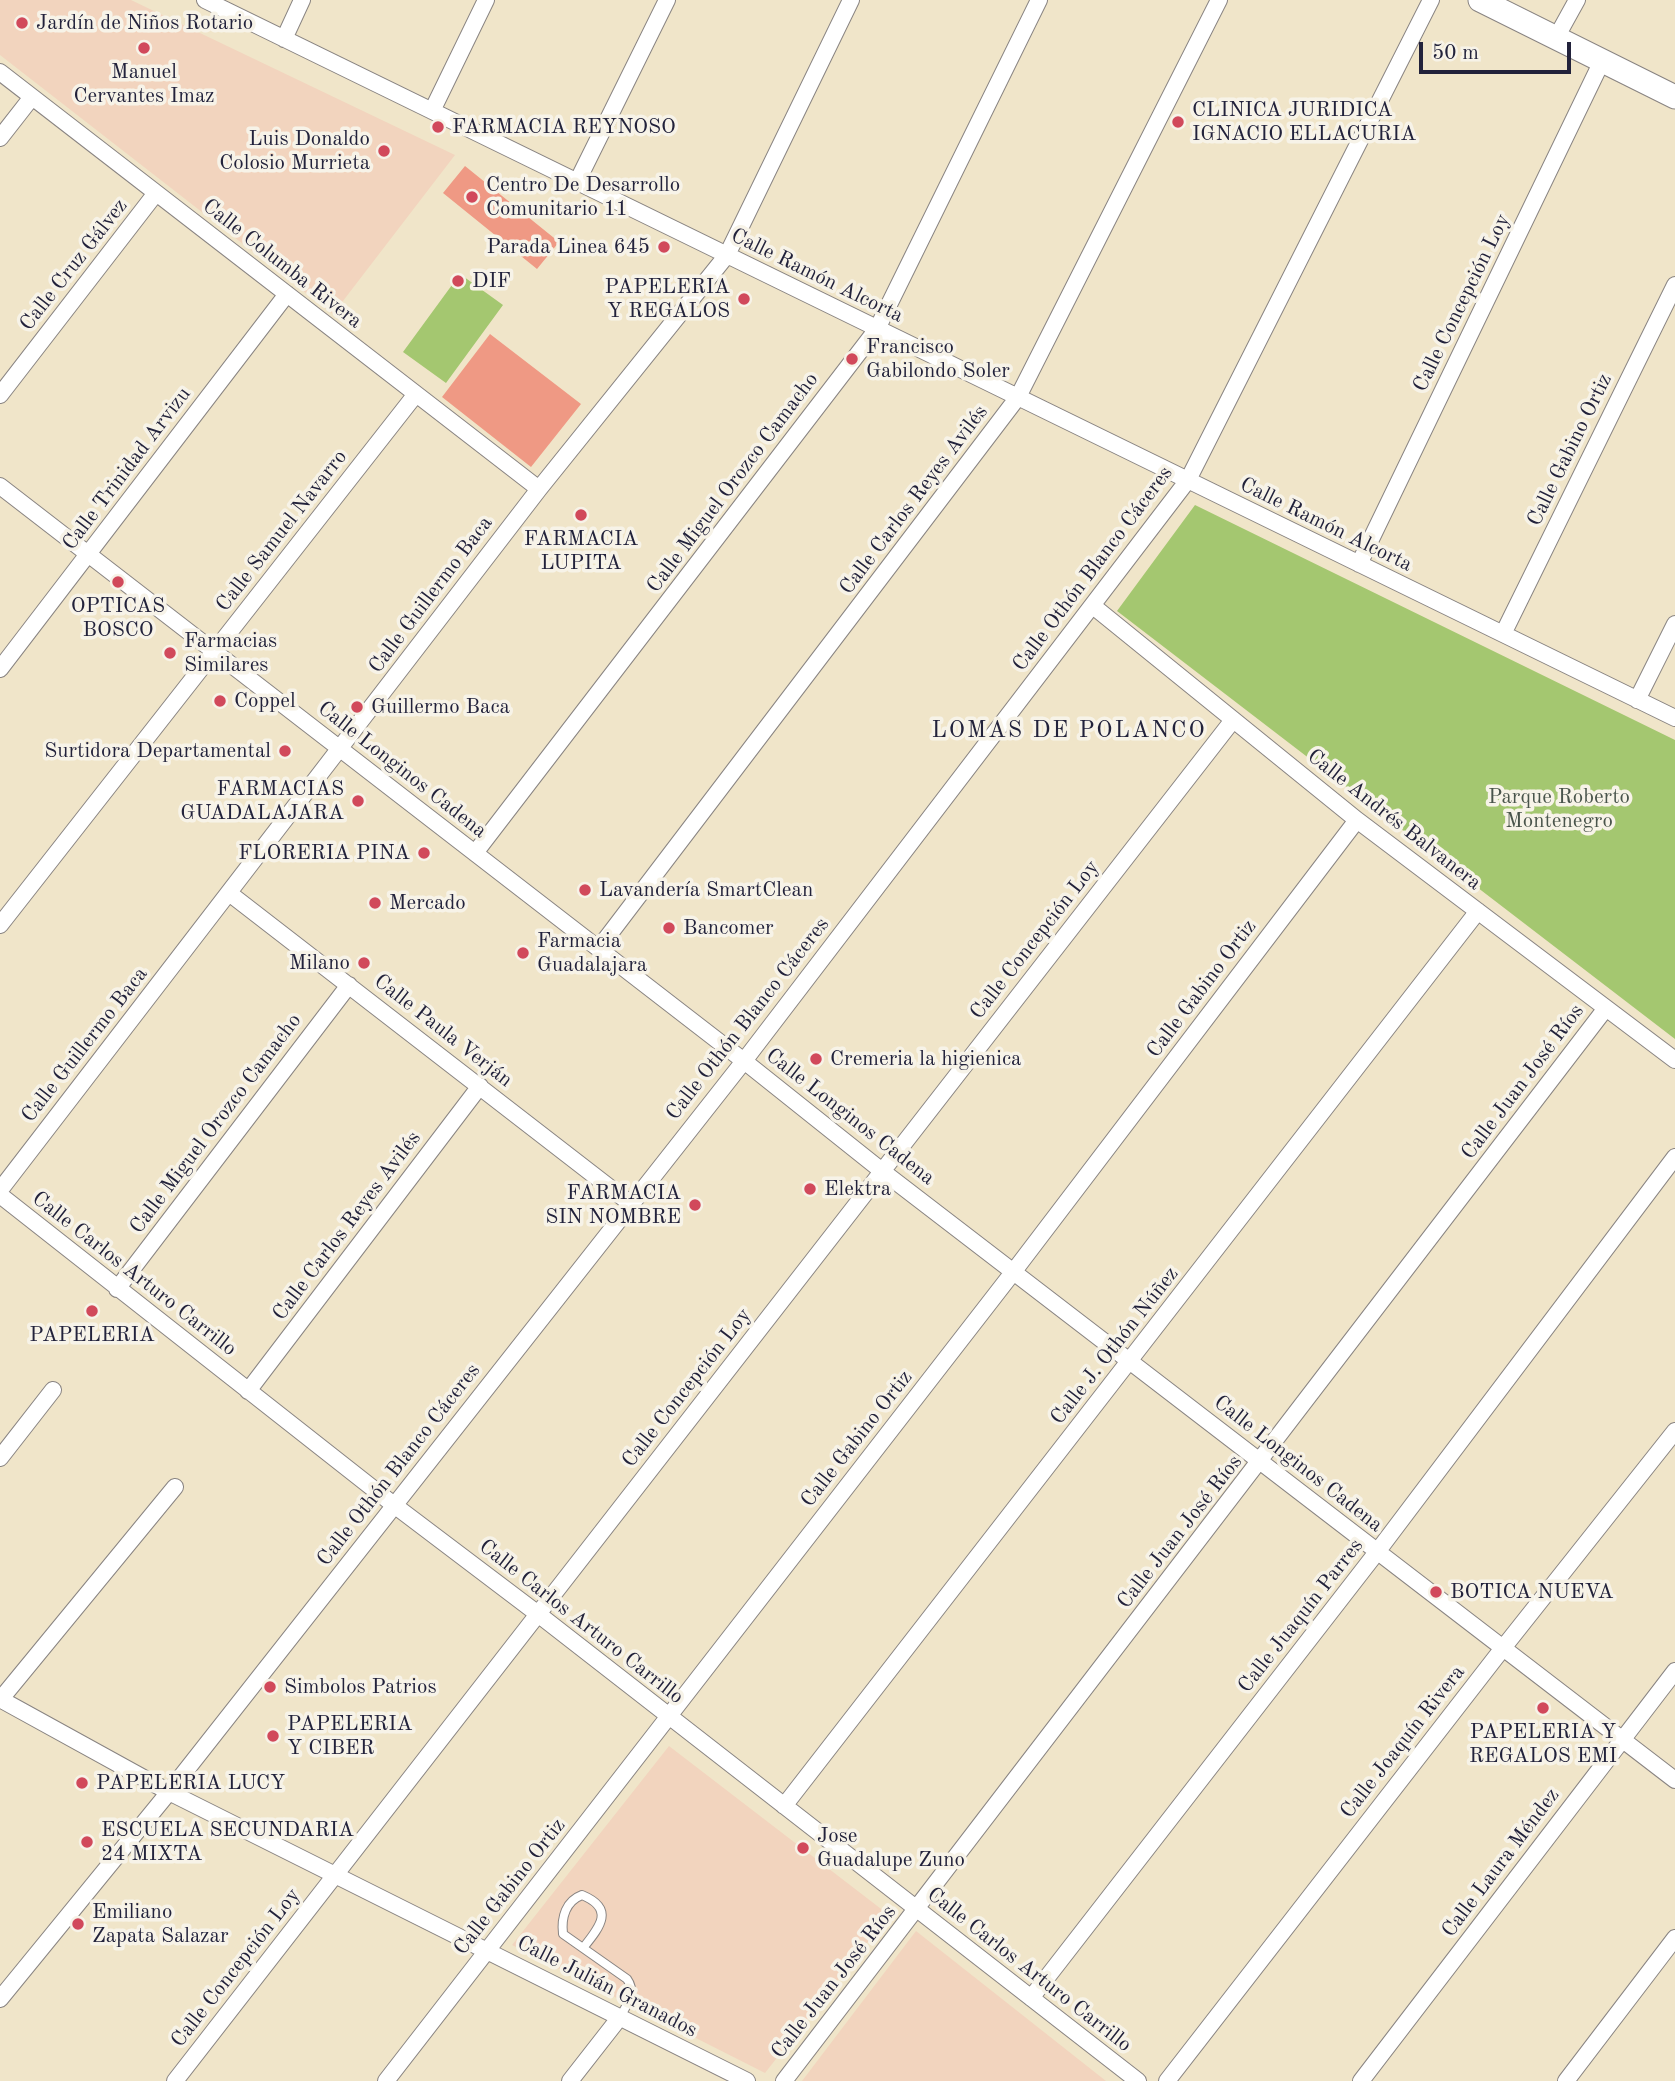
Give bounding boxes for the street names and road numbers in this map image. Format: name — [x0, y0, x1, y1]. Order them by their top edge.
street label: Calle Cruz Gálvez — [15, 194, 133, 336]
street label: Calle Columba Rivera — [197, 194, 367, 334]
street label: Calle Concepción Loy — [1408, 210, 1516, 396]
street label: Calle Ramón Alcorta — [727, 223, 907, 329]
street label: Calle Miguel Orozco Camacho — [642, 368, 824, 598]
street label: Calle Gabino Ortiz — [1522, 370, 1618, 530]
street label: Calle Trinidad Arvizu — [57, 382, 197, 556]
street label: Calle Carlos Reyes Avilés — [834, 400, 994, 600]
street label: Calle Samuel Navarro — [211, 445, 353, 617]
street label: Calle Othón Blanco Cáceres — [1008, 461, 1178, 677]
street label: Calle Ramón Alcorta — [1236, 472, 1416, 578]
street label: Calle Guillermo Baca — [364, 511, 498, 679]
street label: Calle Longinos Cadena — [312, 696, 492, 844]
street label: Calle Andrés Balvanera — [1302, 744, 1486, 896]
street label: Calle Concepción Loy — [965, 855, 1105, 1025]
street label: Calle Othón Blanco Cáceres — [661, 913, 835, 1125]
street label: Calle Gabino Ortiz — [1142, 915, 1262, 1063]
street label: Calle Guillermo Baca — [16, 962, 154, 1128]
street label: Calle Paula Verján — [369, 969, 517, 1093]
street label: Calle Juan José Ríos — [1456, 999, 1590, 1165]
street label: Calle Miguel Orozco Camacho — [125, 1009, 307, 1239]
street label: Calle Longinos Cadena — [760, 1043, 940, 1191]
street label: Calle Carlos Reyes Avilés — [267, 1126, 427, 1326]
street label: Calle Carlos Arturo Carrillo — [27, 1186, 241, 1362]
street label: Calle J. Othón Núñez — [1046, 1262, 1184, 1430]
street label: Calle Concepción Loy — [617, 1303, 757, 1473]
street label: Calle Othón Blanco Cáceres — [312, 1359, 486, 1571]
street label: Calle Gabino Ortiz — [796, 1366, 918, 1512]
street label: Calle Longinos Cadena — [1208, 1390, 1388, 1538]
street label: Calle Juan José Ríos — [1112, 1450, 1248, 1614]
street label: Calle Carlos Arturo Carrillo — [474, 1534, 688, 1710]
street label: Calle Juaquín Parres — [1233, 1534, 1369, 1698]
street label: Calle Joaquín Rivera — [1335, 1660, 1471, 1824]
street label: Calle Laura Méndez — [1437, 1783, 1565, 1943]
street label: Calle Gabino Ortiz — [449, 1814, 571, 1960]
street label: Calle Carlos Arturo Carrillo — [922, 1882, 1136, 2058]
street label: Calle Concepción Loy — [166, 1883, 306, 2053]
street label: Calle Juan José Ríos — [766, 1900, 902, 2064]
street label: Calle Julián Granados — [513, 1931, 701, 2043]

